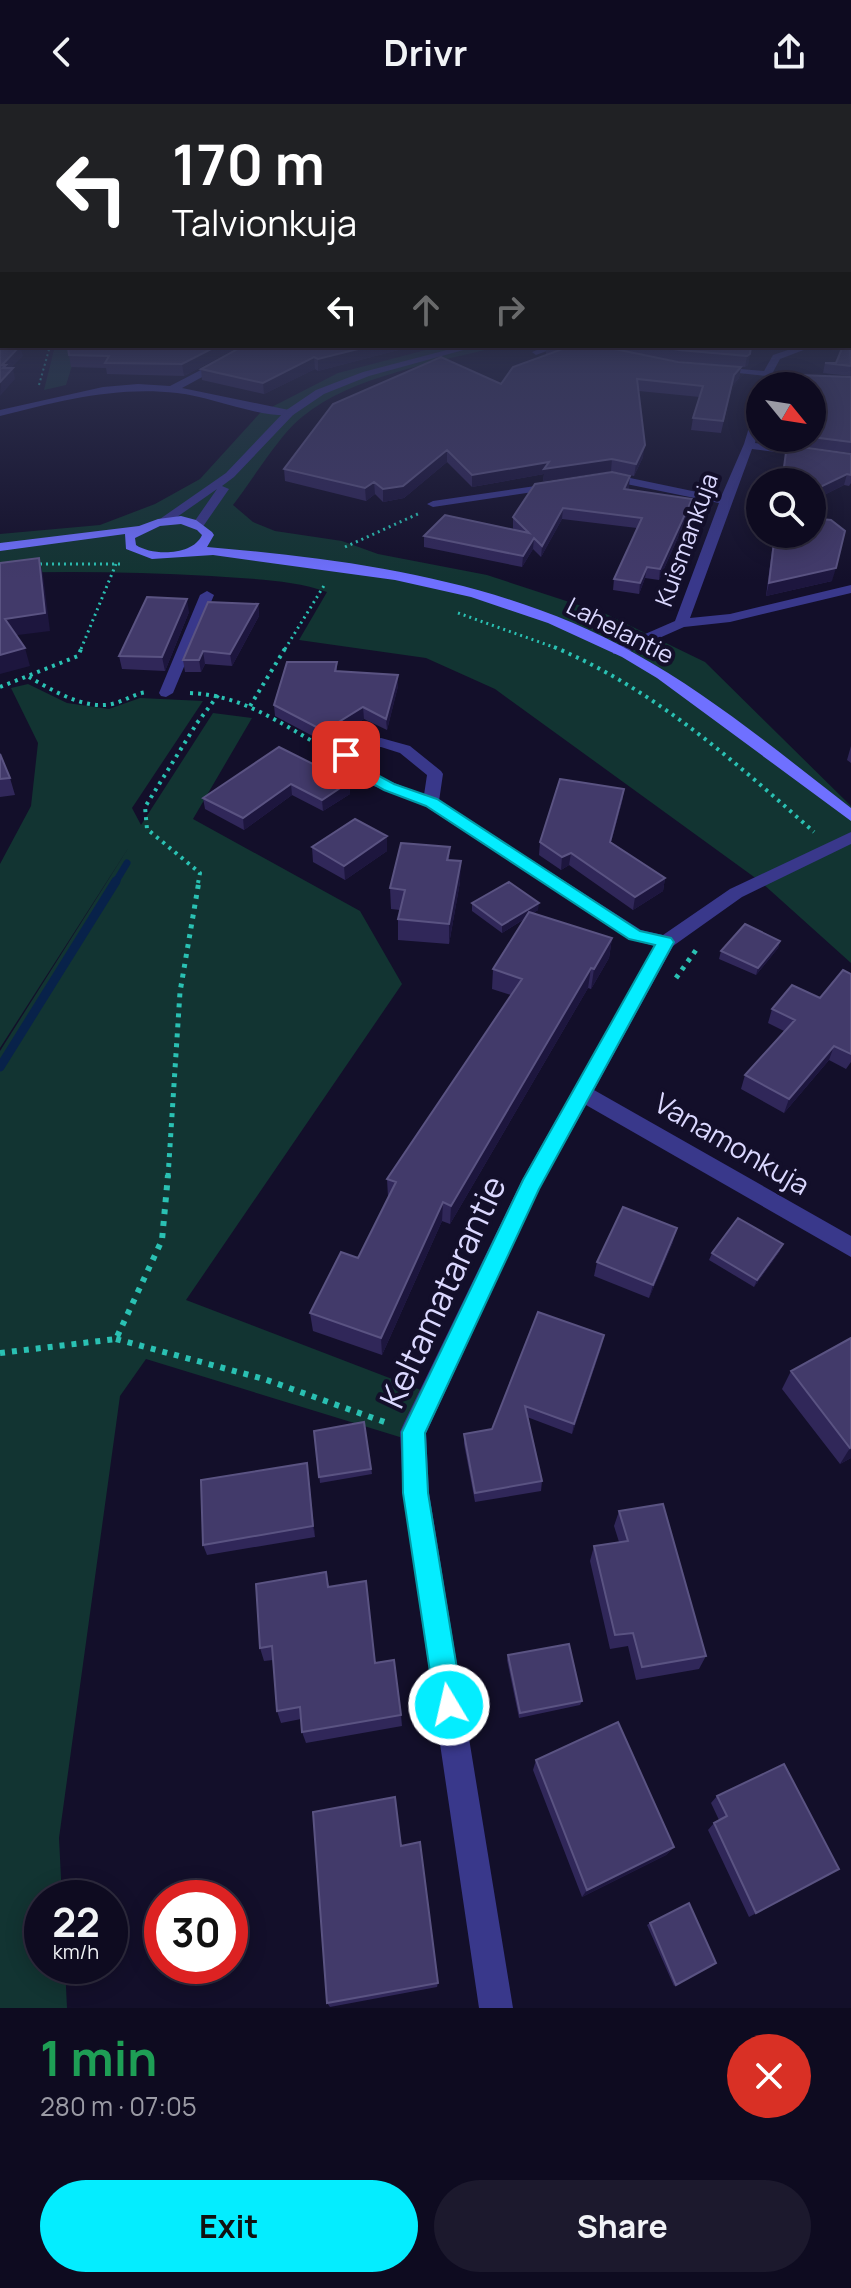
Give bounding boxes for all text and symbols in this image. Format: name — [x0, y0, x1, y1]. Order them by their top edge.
text: Drivr — [384, 28, 467, 77]
icon: back — [40, 30, 84, 74]
icon: share — [767, 30, 811, 74]
text: 170 m — [172, 125, 325, 202]
icon: left — [40, 136, 144, 240]
text: Talvionkuja — [172, 198, 357, 247]
icon: left — [320, 288, 364, 332]
icon: ahead — [404, 288, 448, 332]
icon: right — [488, 288, 532, 332]
north arrow — [746, 372, 826, 452]
map controls — [746, 372, 826, 548]
street label: Kuismankuja — [646, 468, 725, 611]
button: search — [746, 468, 826, 548]
street label: Lahelantie — [561, 589, 680, 671]
pin — [312, 721, 380, 789]
icon: arrive — [324, 733, 368, 777]
street label: Vanamonkuja — [648, 1083, 817, 1203]
street label: Keltamatarantie — [368, 1168, 516, 1415]
position arrow — [407, 1663, 491, 1747]
speed limit sign: 30 — [144, 1880, 248, 1984]
text: 22 — [52, 1894, 100, 1949]
text: km/h — [53, 1938, 99, 1965]
text: 1 min — [40, 2025, 157, 2090]
button: close — [727, 2034, 811, 2118]
text: 280 m · 07:05 — [40, 2088, 197, 2124]
button: Exit — [40, 2180, 418, 2272]
button: Share — [434, 2180, 811, 2272]

